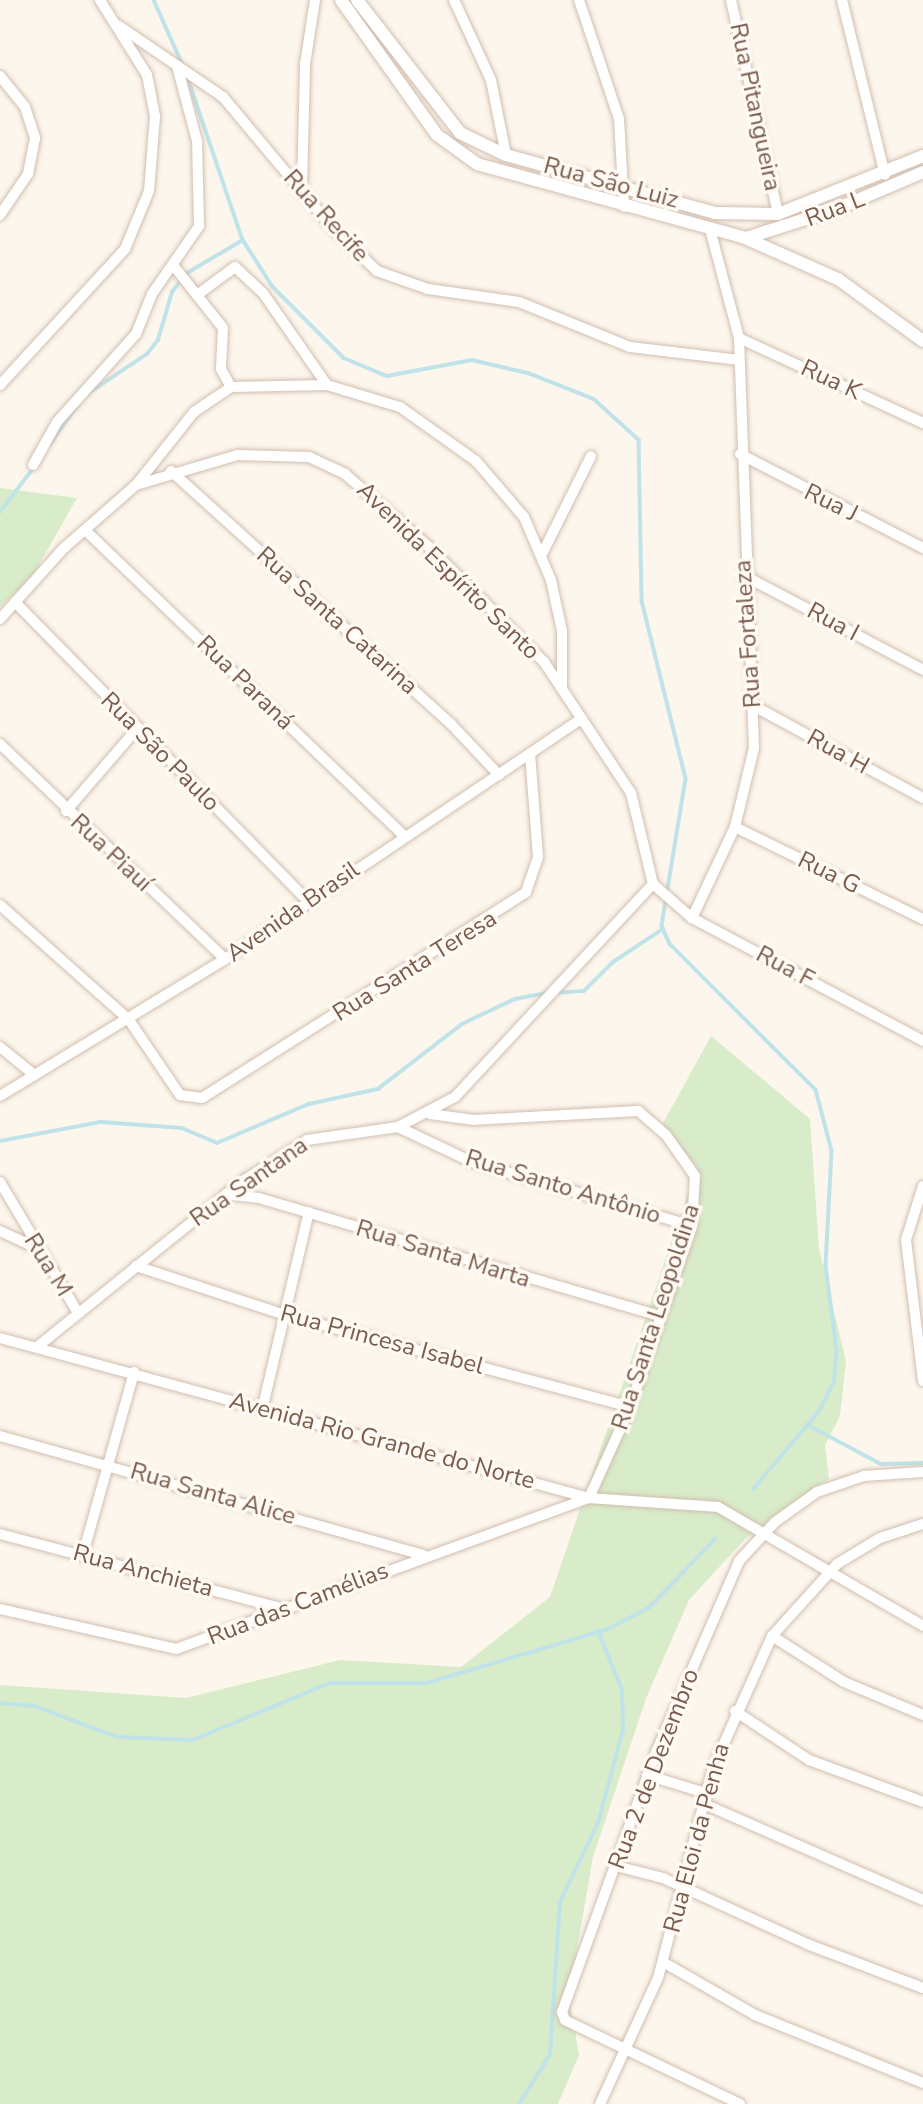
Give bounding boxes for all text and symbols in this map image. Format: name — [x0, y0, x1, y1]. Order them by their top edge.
street label: Rua Pitangueira — [723, 20, 787, 194]
street label: Rua São Luiz — [540, 151, 682, 215]
street label: Rua Recife — [277, 164, 375, 268]
street label: Rua L — [801, 185, 869, 233]
street label: Rua K — [796, 354, 866, 406]
street label: Avenida Espírito Santo — [350, 476, 546, 666]
street label: Rua J — [799, 478, 863, 528]
street label: Rua Santa Catarina — [250, 541, 424, 701]
street label: Rua Fortaleza — [728, 559, 768, 709]
street label: Rua I — [802, 596, 864, 648]
street label: Rua Paraná — [191, 630, 299, 736]
street label: Rua São Paulo — [94, 686, 226, 818]
street label: Rua H — [802, 723, 874, 781]
street label: Rua Piauí — [64, 808, 158, 898]
street label: Rua G — [793, 846, 865, 900]
street label: Avenida Brasil — [221, 856, 365, 968]
street label: Rua Santa Teresa — [328, 904, 502, 1028]
street label: Rua F — [751, 940, 819, 994]
street label: Rua Santana — [185, 1131, 313, 1233]
street label: Rua Santo Antônio — [462, 1144, 664, 1230]
street label: Rua Santa Leopoldina — [606, 1200, 706, 1434]
street label: Rua Santa Marta — [353, 1214, 533, 1294]
street label: Rua M — [18, 1228, 78, 1302]
street label: Rua Princesa Isabel — [277, 1299, 487, 1381]
street label: Avenida Rio Grande do Norte — [226, 1386, 538, 1496]
street label: Rua Santa Alice — [127, 1457, 299, 1531]
street label: Rua Anchieta — [70, 1538, 216, 1604]
street label: Rua das Camélias — [203, 1556, 393, 1652]
street label: Rua 2 de Dezembro — [603, 1665, 705, 1873]
street label: Rua Eloi da Penha — [658, 1740, 736, 1936]

